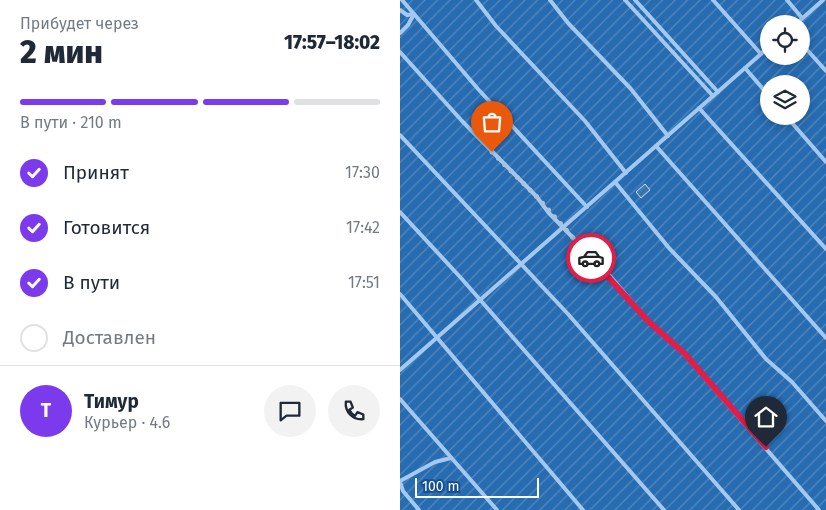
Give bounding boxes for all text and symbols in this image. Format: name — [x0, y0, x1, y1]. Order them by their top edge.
text: Прибудет через — [20, 14, 139, 33]
map controls — [760, 15, 810, 125]
button: locate — [760, 15, 810, 65]
text: 17:57–18:02 — [284, 31, 380, 54]
text: 2 мин — [20, 33, 103, 71]
button: layers — [760, 75, 810, 125]
pin — [471, 101, 513, 152]
icon: bag — [478, 108, 506, 136]
text: В пути · 210 m — [20, 113, 122, 132]
icon: check — [20, 159, 48, 187]
text: Принят — [63, 161, 129, 184]
text: 17:30 — [345, 163, 380, 182]
icon: check — [20, 214, 48, 242]
text: Готовится — [63, 216, 150, 239]
text: 17:42 — [346, 218, 380, 237]
courier — [566, 233, 616, 283]
icon: car — [577, 244, 605, 272]
icon: check — [20, 269, 48, 297]
text: В пути — [63, 271, 120, 294]
text: 17:51 — [348, 273, 380, 292]
text: Доставлен — [63, 326, 156, 349]
button: chat — [264, 385, 316, 437]
button: phone — [328, 385, 380, 437]
text: Тимур — [84, 390, 139, 413]
pin — [745, 396, 787, 447]
text: Т — [41, 399, 51, 422]
icon: home — [752, 403, 780, 431]
text: Курьер · 4.6 — [84, 413, 170, 432]
scale bar — [415, 475, 539, 498]
text: 100 m — [422, 478, 459, 495]

